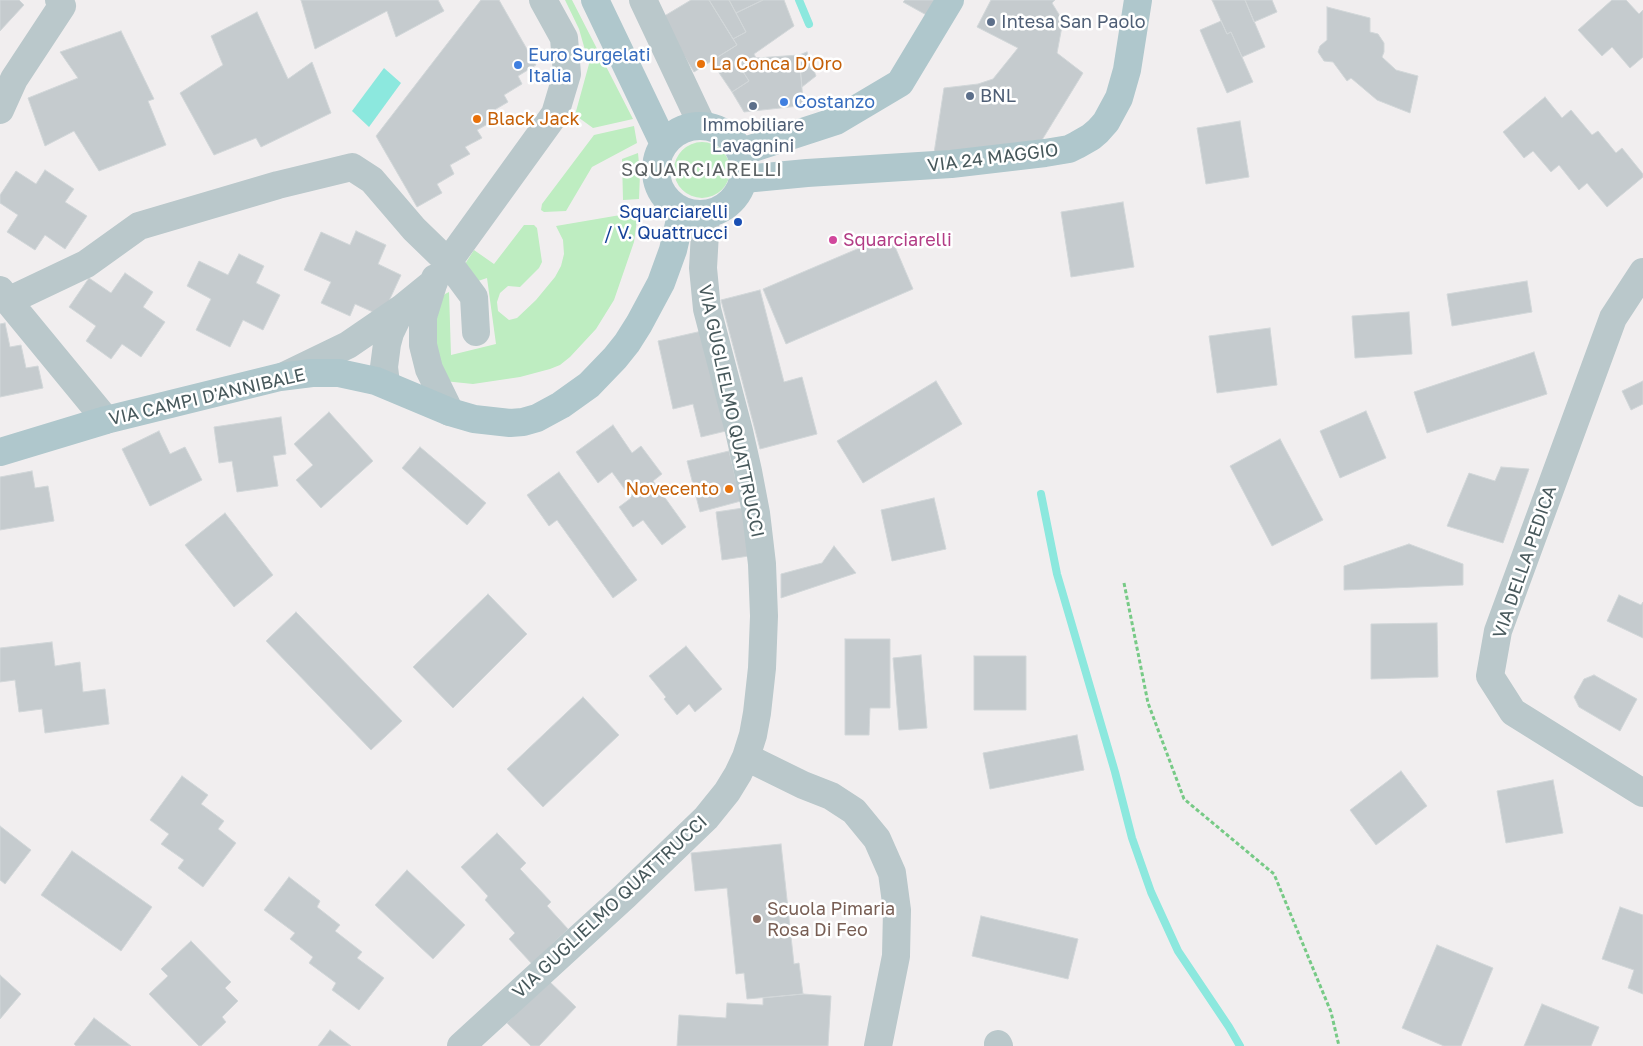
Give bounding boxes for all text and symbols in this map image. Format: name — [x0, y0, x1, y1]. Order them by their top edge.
place label: Intesa San Paolo — [1001, 11, 1146, 33]
marker: Intesa San Paolo — [985, 16, 997, 28]
place label: Euro Surgelati Italia — [528, 44, 651, 86]
place label: La Conca D'Oro — [711, 53, 842, 75]
marker: La Conca D'Oro — [695, 58, 707, 70]
marker: Euro Surgelati Italia — [512, 59, 524, 71]
place label: BNL — [980, 85, 1016, 107]
marker: BNL — [964, 90, 976, 102]
place label: Costanzo — [794, 91, 875, 113]
marker: Costanzo — [778, 96, 790, 108]
marker: Immobiliare Lavagnini — [747, 100, 759, 112]
place label: Black Jack — [487, 108, 580, 130]
marker: Black Jack — [471, 113, 483, 125]
place label: Immobiliare Lavagnini — [702, 114, 804, 156]
street label: VIA 24 MAGGIO — [926, 139, 1060, 177]
district label: SQUARCIARELLI — [619, 159, 785, 181]
place label: Squarciarelli / V. Quattrucci — [604, 201, 728, 243]
marker: Squarciarelli / V. Quattrucci — [732, 216, 744, 228]
place label: Squarciarelli — [843, 229, 952, 251]
marker: Squarciarelli — [827, 234, 839, 246]
street label: VIA GUGLIELMO QUATTRUCCI — [694, 282, 768, 540]
street label: VIA CAMPI D'ANNIBALE — [107, 364, 307, 430]
place label: Novecento — [626, 478, 719, 500]
marker: Novecento — [723, 483, 735, 495]
street label: VIA DELLA PEDICA — [1489, 483, 1561, 641]
street label: VIA GUGLIELMO QUATTRUCCI — [508, 811, 712, 1003]
place label: Scuola Pimaria Rosa Di Feo — [767, 898, 895, 941]
marker: Scuola Pimaria Rosa Di Feo — [751, 913, 763, 925]

